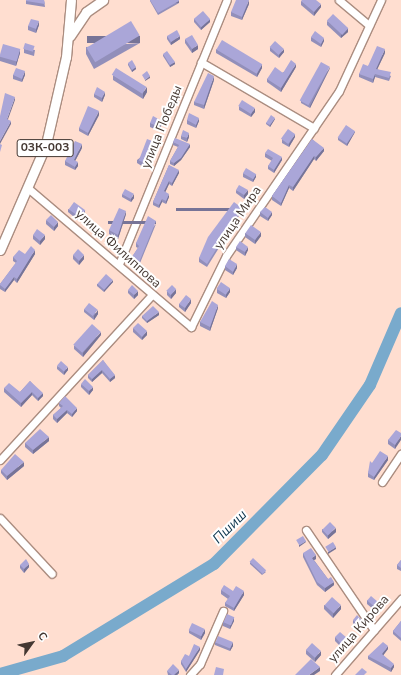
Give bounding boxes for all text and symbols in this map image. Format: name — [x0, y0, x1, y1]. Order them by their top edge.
street label: улица Победы — [138, 83, 186, 171]
road number: 03К-003 — [16, 138, 74, 158]
street label: улица Мира — [211, 183, 265, 253]
street label: улица Филиппова — [72, 206, 164, 292]
water label: Пшиш — [210, 507, 250, 547]
street label: улица Кирова — [325, 592, 393, 666]
north arrow — [12, 623, 52, 663]
text: С — [34, 629, 51, 643]

